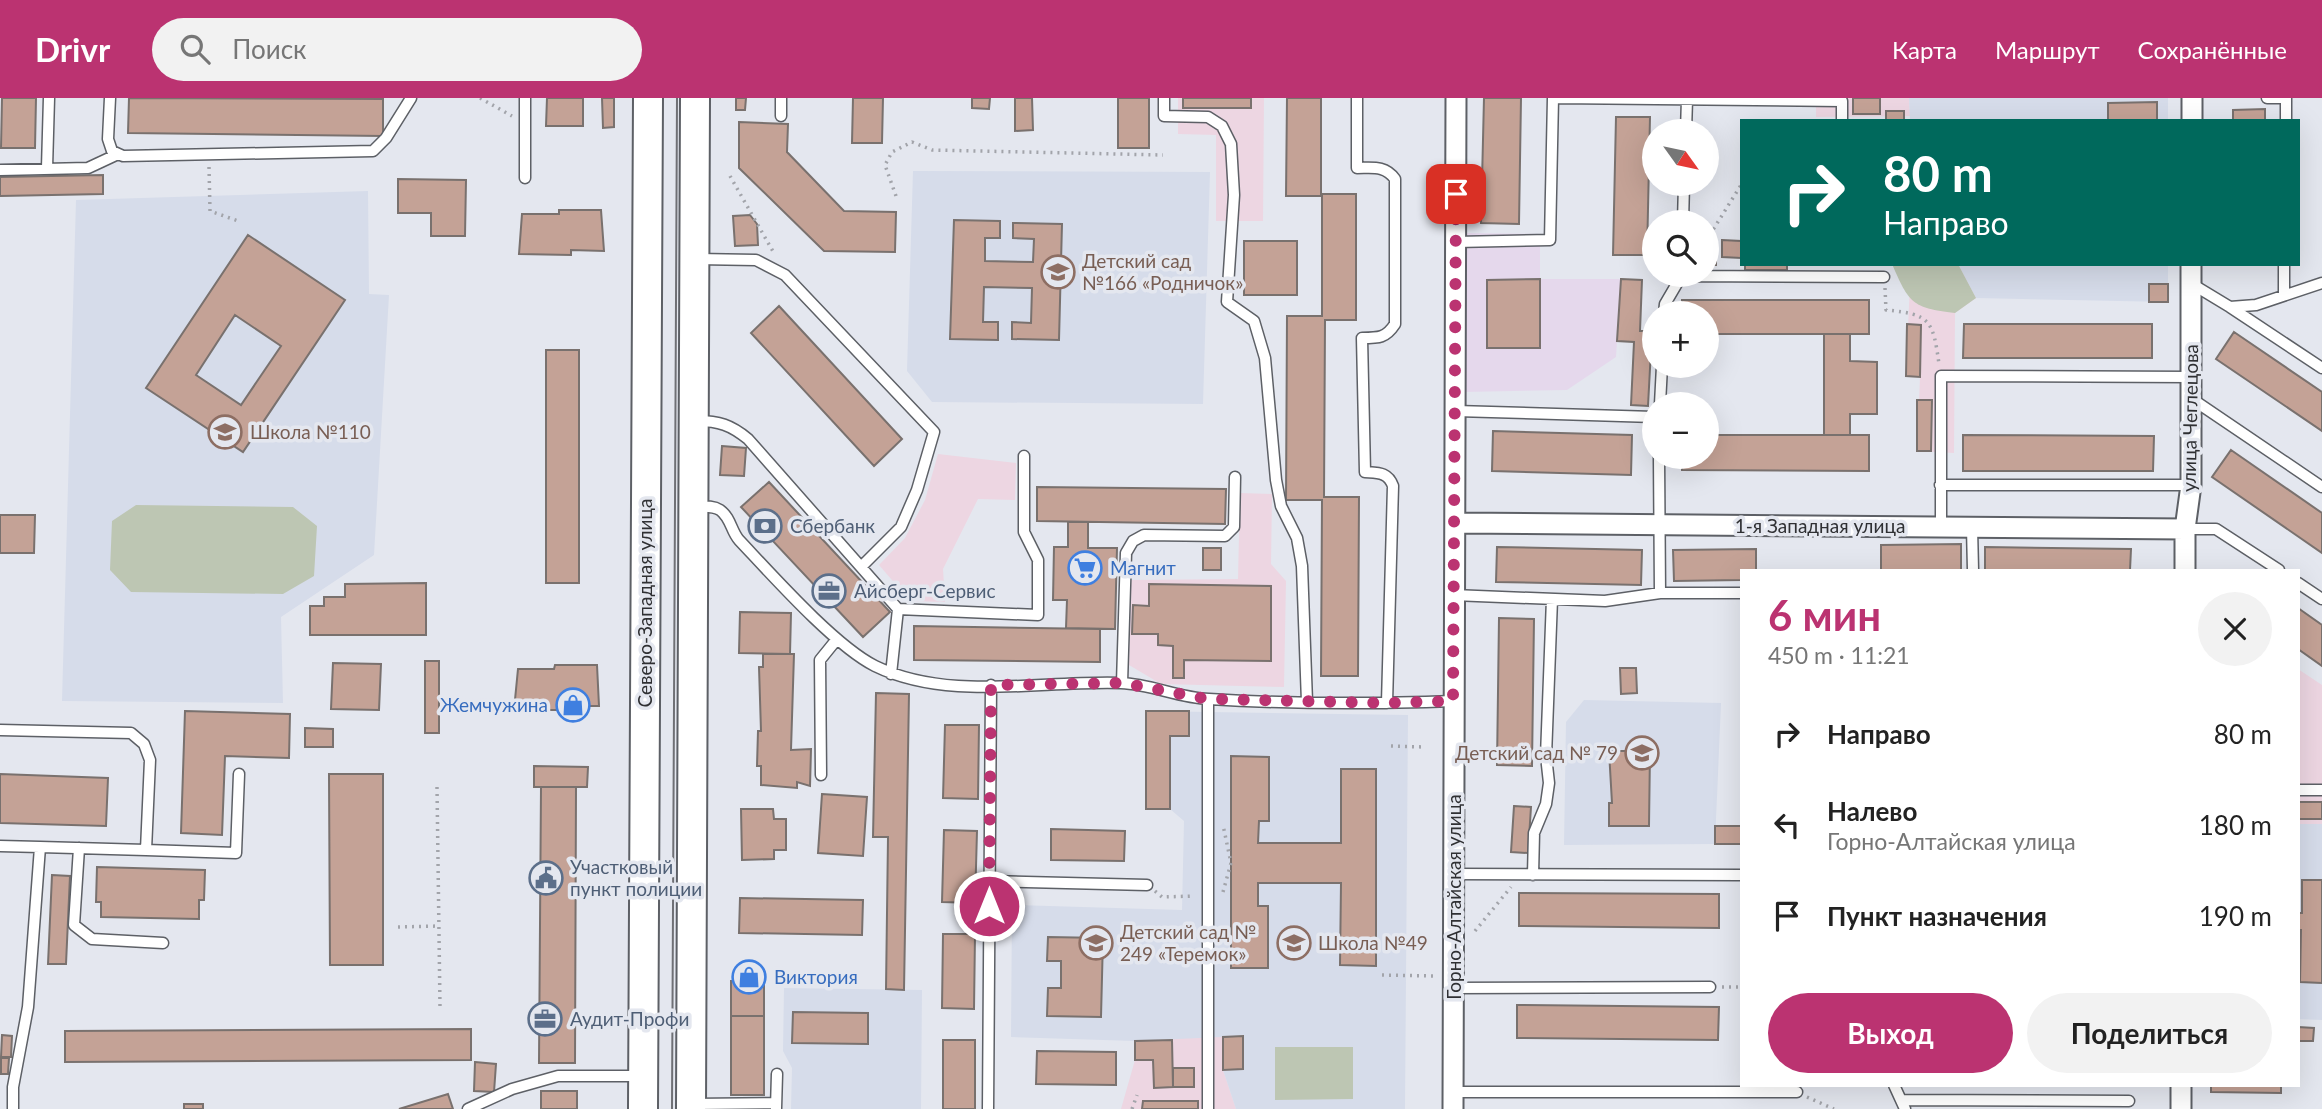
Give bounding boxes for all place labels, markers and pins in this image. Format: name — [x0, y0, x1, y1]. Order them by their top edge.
pin — [1426, 164, 1486, 224]
place label: Детский сад №166 «Родничок» — [1082, 249, 1243, 294]
school or university icon: Детский сад №166 «Родничок» — [1039, 253, 1077, 291]
school or university icon: Школа №110 — [206, 413, 244, 451]
place label: Школа №110 — [250, 420, 371, 443]
bank icon: Сбербанк — [746, 507, 784, 545]
place label: Сбербанк — [790, 514, 875, 537]
supermarket icon: Магнит — [1066, 549, 1104, 587]
place label: Магнит — [1110, 556, 1176, 579]
office icon: Айсберг-Сервис — [810, 572, 848, 610]
place label: Айсберг-Сервис — [854, 579, 996, 602]
shop icon: Жемчужина — [554, 686, 592, 724]
place label: Жемчужина — [440, 693, 548, 716]
school or university icon: Детский сад № 79 — [1623, 734, 1661, 772]
place label: Детский сад № 79 — [1455, 741, 1618, 764]
place label: Участковый пункт полиции — [570, 855, 702, 900]
public building icon: Участковый пункт полиции — [527, 859, 565, 897]
place label: Детский сад № 249 «Теремок» — [1120, 920, 1256, 965]
school or university icon: Детский сад № 249 «Теремок» — [1077, 924, 1115, 962]
school or university icon: Школа №49 — [1275, 924, 1313, 962]
place label: Школа №49 — [1318, 931, 1428, 954]
shop icon: Виктория — [730, 958, 768, 996]
place label: Виктория — [774, 965, 858, 988]
office icon: Аудит-Профи — [526, 1000, 564, 1038]
place label: Аудит-Профи — [570, 1007, 689, 1030]

